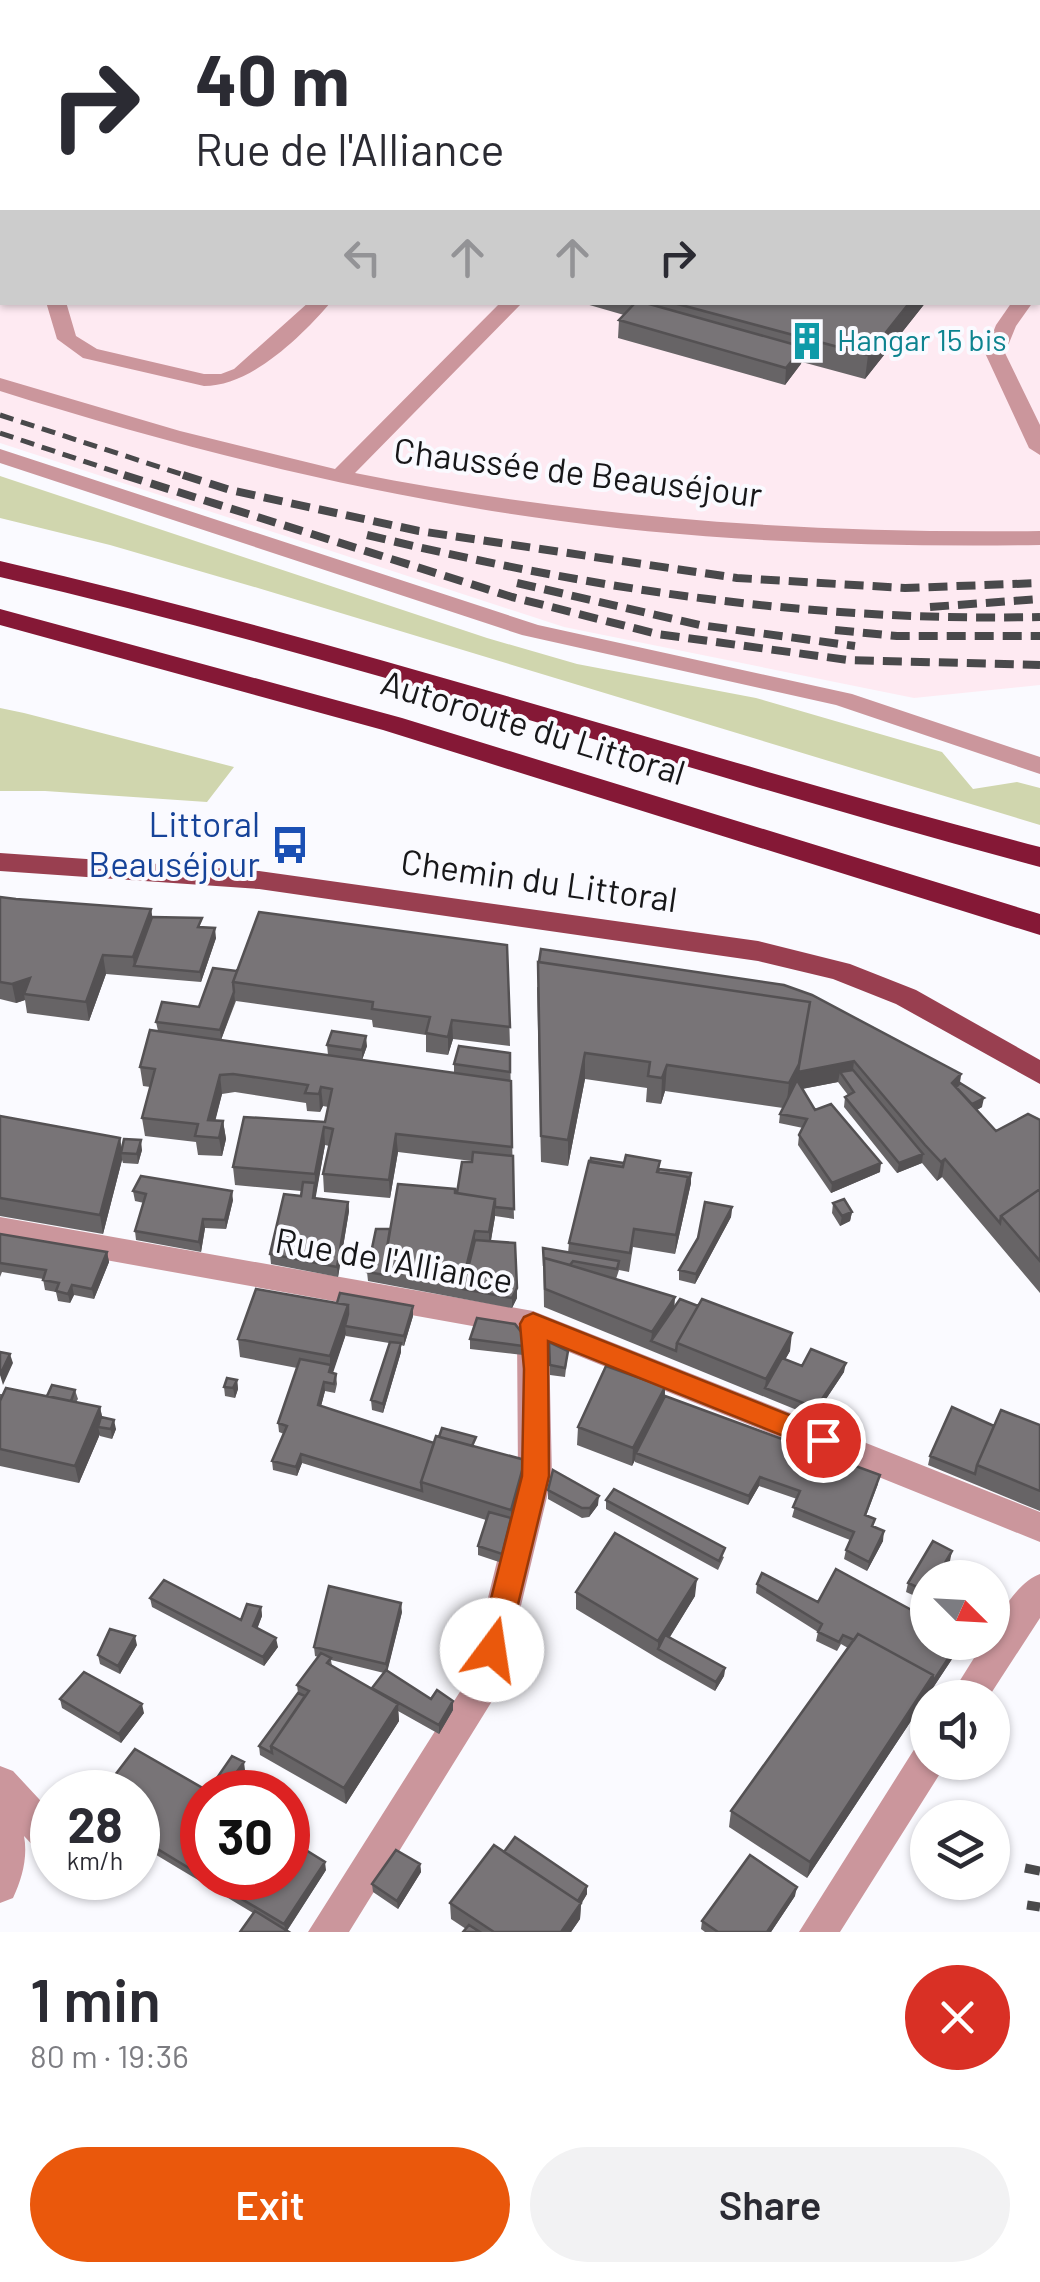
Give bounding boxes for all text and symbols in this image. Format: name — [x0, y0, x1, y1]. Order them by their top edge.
text: 40 m — [195, 36, 350, 120]
icon: right — [30, 40, 160, 170]
text: Rue de l'Alliance — [195, 121, 504, 175]
icon: left — [335, 230, 390, 285]
icon: ahead — [440, 230, 495, 285]
icon: ahead — [545, 230, 600, 285]
icon: right — [650, 230, 705, 285]
building icon: Hangar 15 bis — [786, 320, 828, 362]
place label: Hangar 15 bis — [837, 321, 1007, 357]
street label: Chaussée de Beauséjour — [392, 428, 765, 514]
street label: Autoroute du Littoral — [376, 660, 691, 792]
place label: Littoral Beauséjour — [88, 802, 260, 884]
bus stop icon: Littoral Beauséjour — [269, 824, 311, 866]
street label: Chemin du Littoral — [398, 839, 680, 919]
street label: Rue de l'Alliance — [272, 1217, 517, 1301]
pin — [781, 1398, 866, 1483]
icon: arrive — [796, 1413, 851, 1468]
north arrow — [910, 1560, 1010, 1660]
map controls — [910, 1560, 1010, 1900]
position arrow — [440, 1598, 544, 1702]
button: sound — [910, 1680, 1010, 1780]
speed limit sign: 30 — [180, 1770, 310, 1900]
text: 28 — [67, 1793, 123, 1853]
button: layers — [910, 1800, 1010, 1900]
text: km/h — [67, 1845, 123, 1875]
text: 1 min — [30, 1962, 161, 2034]
button: close — [905, 1965, 1010, 2070]
text: 80 m · 19:36 — [30, 2036, 189, 2074]
button: Exit — [30, 2147, 510, 2262]
button: Share — [530, 2147, 1010, 2262]

